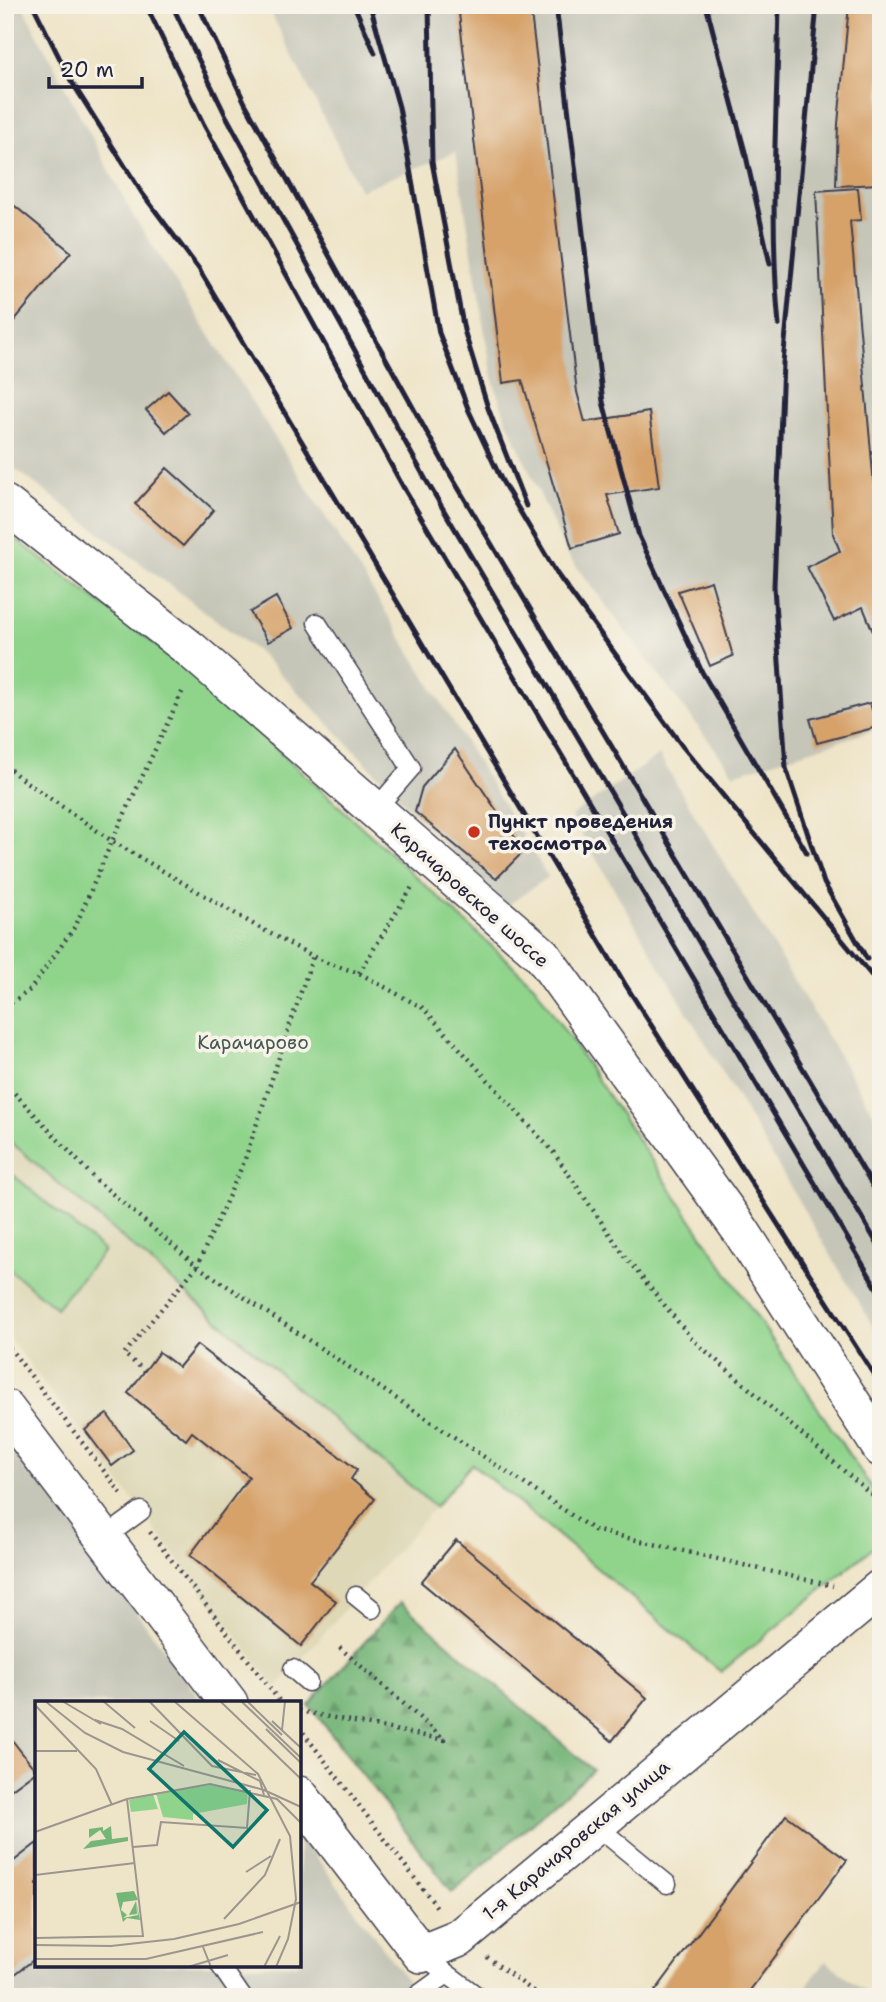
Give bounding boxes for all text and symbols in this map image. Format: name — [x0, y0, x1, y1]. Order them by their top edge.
scale bar — [49, 46, 142, 90]
text: 20 m — [60, 56, 114, 84]
place label: Пункт проведения техосмотра — [488, 809, 673, 856]
street label: Карачаровское шоссе — [385, 817, 555, 973]
marker: Пункт проведения техосмотра — [466, 824, 482, 840]
park label: Карачарово — [197, 1030, 309, 1055]
inset map — [35, 1701, 301, 1967]
street label: 1-я Карачаровская улица — [477, 1754, 675, 1926]

